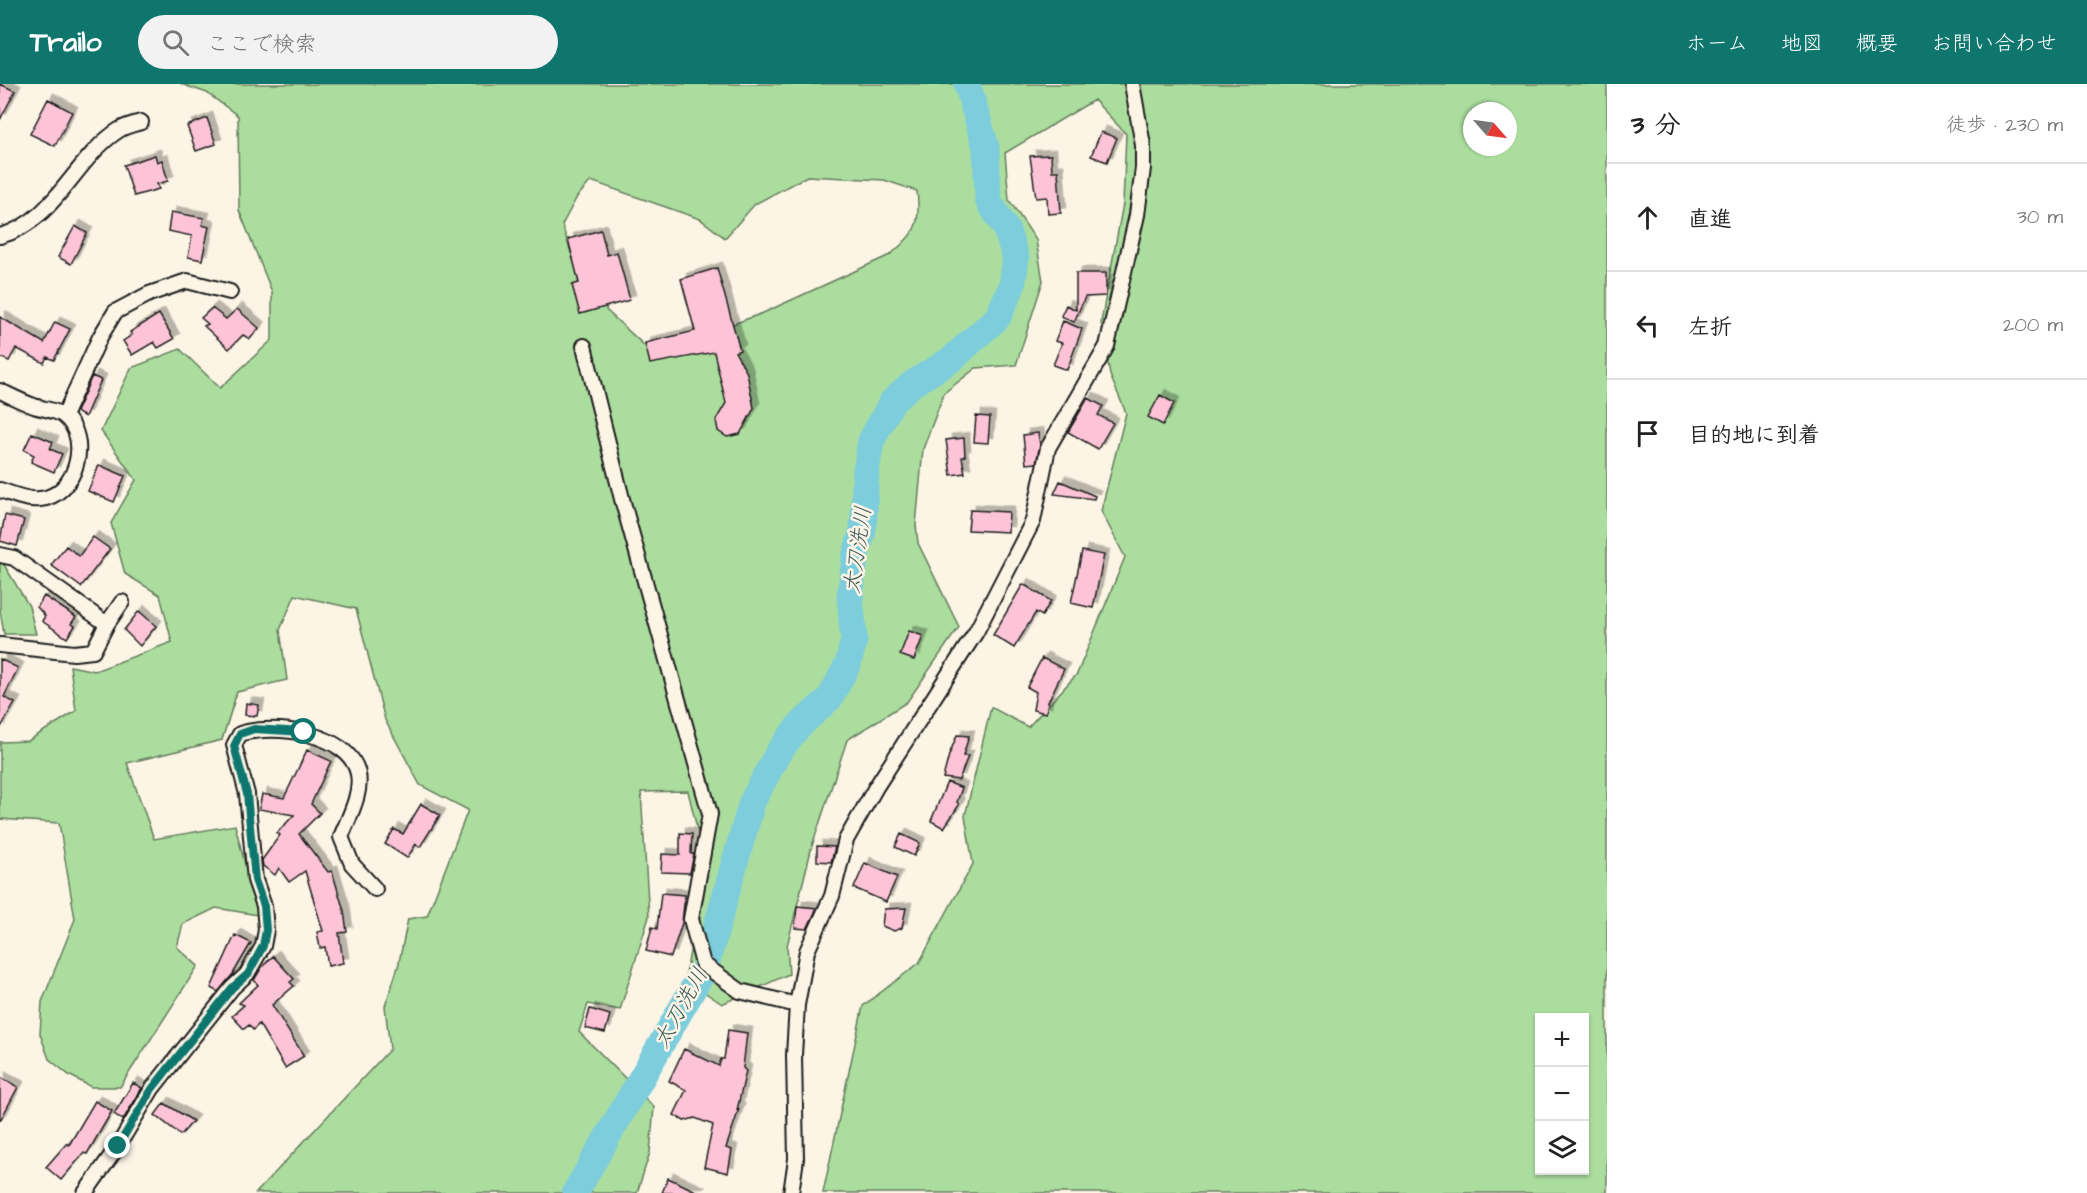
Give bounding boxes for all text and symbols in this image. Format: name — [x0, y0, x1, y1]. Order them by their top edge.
search box — [138, 15, 558, 69]
text: Trailo — [30, 23, 102, 62]
icon: search — [159, 26, 192, 59]
text: ここで検索 — [207, 29, 317, 60]
text: ホーム — [1686, 29, 1748, 58]
text: 地図 — [1781, 29, 1823, 58]
text: 概要 — [1856, 29, 1898, 58]
text: お問い合わせ — [1931, 29, 2057, 58]
north arrow — [1463, 102, 1517, 156]
text: 3 分 — [1631, 107, 1681, 143]
text: 徒歩 · 230 m — [1946, 111, 2063, 139]
icon: ahead — [1631, 201, 1664, 234]
text: 30 m — [2017, 203, 2063, 231]
text: 直進 — [1688, 204, 1732, 235]
icon: left — [1631, 309, 1664, 342]
text: 200 m — [2003, 311, 2063, 339]
text: 左折 — [1688, 312, 1732, 343]
icon: arrive — [1631, 417, 1664, 450]
text: 目的地に到着 — [1688, 420, 1820, 451]
water label: 太刀洗川 — [837, 504, 879, 596]
route start — [290, 718, 316, 744]
water label: 太刀洗川 — [646, 962, 716, 1054]
map controls — [1535, 1013, 1589, 1175]
button: + — [1535, 1013, 1589, 1067]
button: − — [1535, 1067, 1589, 1121]
button: layers — [1535, 1121, 1589, 1175]
route end — [104, 1132, 130, 1158]

